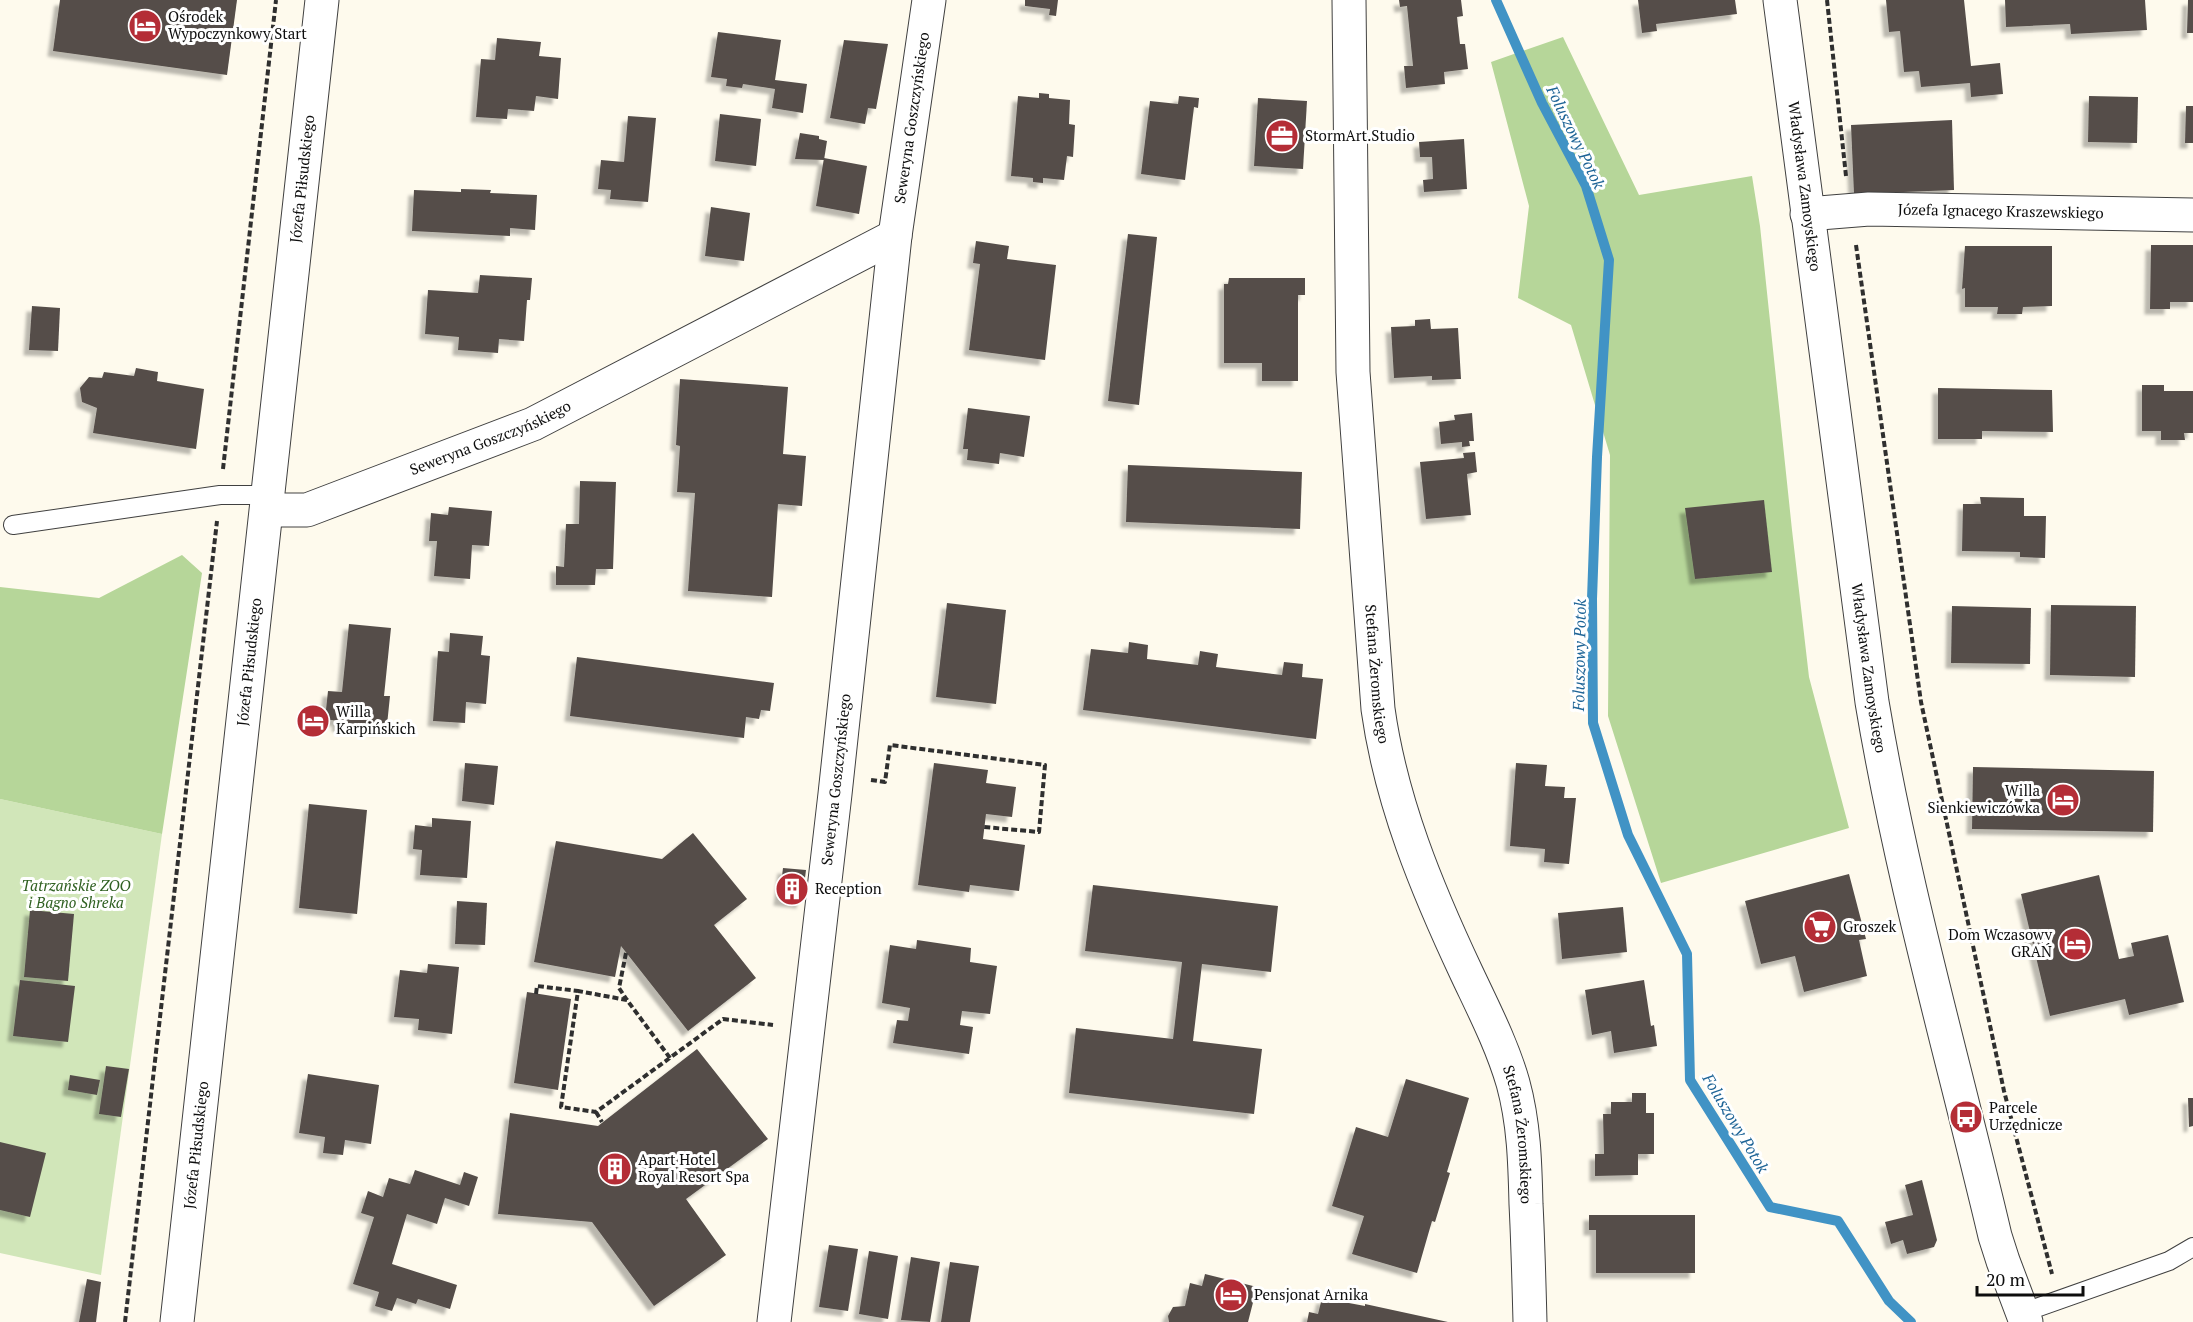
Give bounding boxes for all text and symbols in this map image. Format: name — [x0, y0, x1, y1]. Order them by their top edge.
place label: Ośrodek Wypoczynkowy Start — [168, 6, 307, 43]
hotel icon: Ośrodek Wypoczynkowy Start — [127, 8, 163, 44]
street label: Seweryna Goszczyńskiego — [889, 31, 933, 205]
water label: Foluszowy Potok — [1541, 81, 1611, 193]
street label: Władysława Zamoyskiego — [1784, 100, 1826, 273]
street label: Józefa Piłsudskiego — [284, 114, 318, 244]
office icon: StormArt.Studio — [1264, 118, 1300, 154]
place label: StormArt.Studio — [1305, 125, 1415, 145]
street label: Józefa Ignacego Kraszewskiego — [1898, 199, 2104, 222]
street label: Seweryna Goszczyńskiego — [406, 395, 574, 479]
street label: Władysława Zamoyskiego — [1848, 582, 1892, 755]
street label: Józefa Piłsudskiego — [231, 597, 265, 727]
water label: Foluszowy Potok — [1567, 598, 1591, 712]
street label: Stefana Żeromskiego — [1361, 604, 1395, 745]
street label: Seweryna Goszczyńskiego — [816, 693, 855, 866]
place label: Willa Karpińskich — [336, 701, 416, 738]
hotel icon: Willa Karpińskich — [295, 703, 331, 739]
place label: Willa Sienkiewiczówka — [1928, 780, 2040, 817]
hotel icon: Willa Sienkiewiczówka — [2045, 782, 2081, 818]
building icon: Reception — [774, 871, 810, 907]
park label: Tatrzańskie ZOO i Bagno Shreka — [22, 875, 131, 912]
place label: Reception — [815, 878, 882, 898]
supermarket icon: Groszek — [1802, 909, 1838, 945]
place label: Groszek — [1843, 916, 1897, 936]
place label: Dom Wczasowy GRAŃ — [1948, 924, 2052, 961]
hotel icon: Dom Wczasowy GRAŃ — [2057, 926, 2093, 962]
street label: Stefana Żeromskiego — [1499, 1062, 1537, 1204]
water label: Foluszowy Potok — [1697, 1068, 1775, 1177]
street label: Józefa Piłsudskiego — [178, 1080, 212, 1210]
place label: Parcele Urzędnicze — [1989, 1097, 2063, 1134]
bus stop icon: Parcele Urzędnicze — [1948, 1099, 1984, 1135]
place label: Apart Hotel Royal Resort Spa — [638, 1149, 750, 1186]
building icon: Apart Hotel Royal Resort Spa — [597, 1151, 633, 1187]
scale bar — [1977, 1259, 2084, 1297]
text: 20 m — [1986, 1267, 2026, 1291]
hotel icon: Pensjonat Arnika — [1213, 1277, 1249, 1313]
place label: Pensjonat Arnika — [1254, 1284, 1369, 1304]

